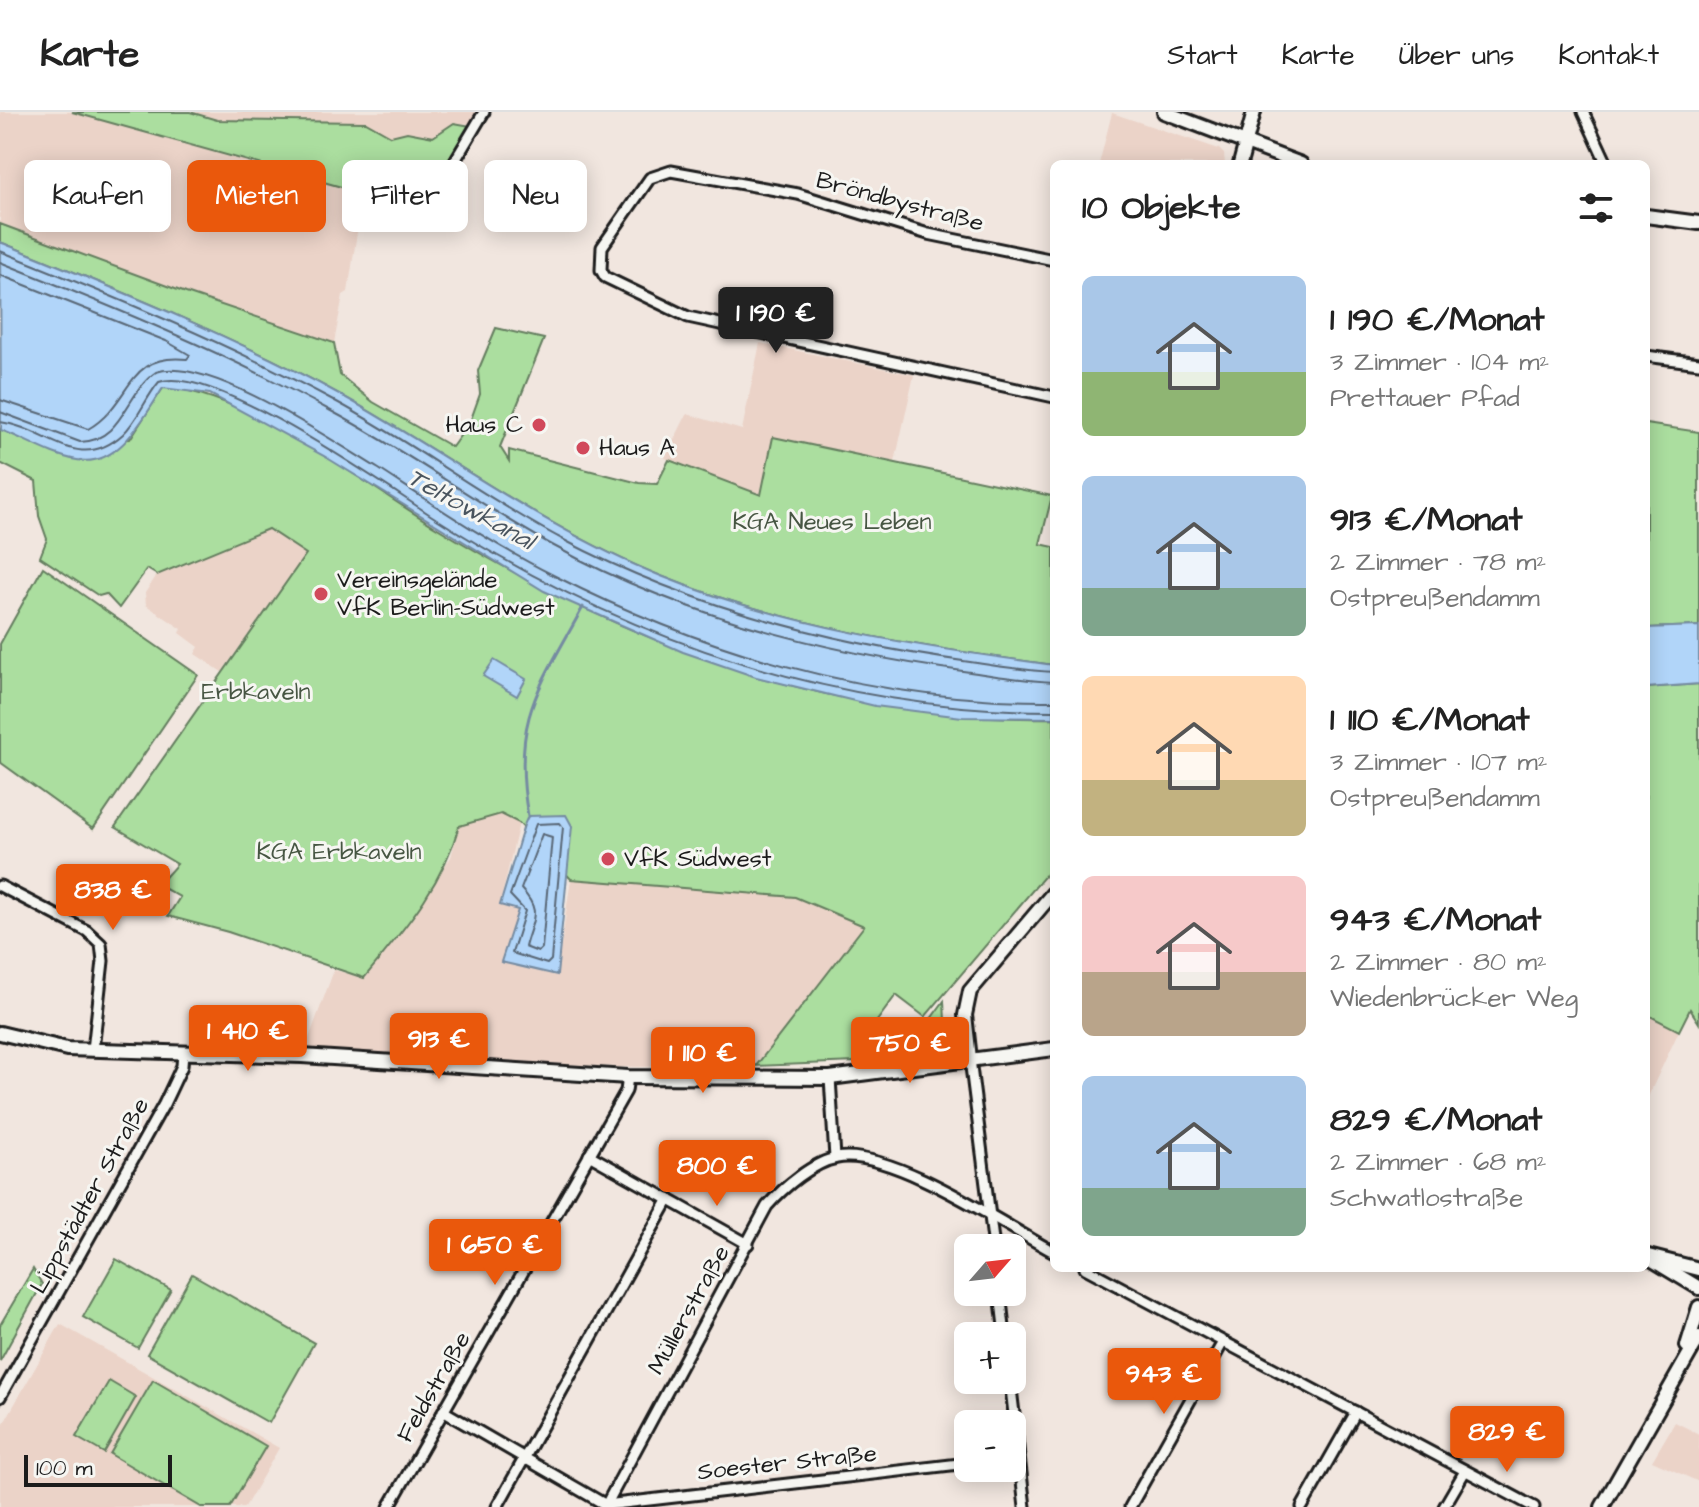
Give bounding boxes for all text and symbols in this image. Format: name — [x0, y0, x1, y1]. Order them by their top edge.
text: Karte — [40, 29, 139, 81]
text: Start — [1167, 36, 1238, 75]
text: Karte — [1282, 36, 1355, 75]
text: Über uns — [1399, 36, 1514, 75]
text: Kontakt — [1558, 36, 1659, 75]
chip: Kaufen — [24, 160, 171, 232]
chip: Mieten — [187, 160, 326, 232]
chip: Filter — [342, 160, 468, 232]
chip: Neu — [484, 160, 587, 232]
street label: Bröndbystraße — [812, 163, 987, 242]
text: 10 Objekte — [1082, 184, 1241, 232]
icon: filters — [1574, 186, 1618, 230]
pin: 1 190 € — [702, 287, 850, 355]
text: 1 190 € — [736, 295, 816, 331]
text: 1 190 €/Monat — [1330, 296, 1545, 344]
icon: home — [1146, 308, 1242, 404]
text: 3 Zimmer · 104 m² — [1330, 344, 1549, 380]
text: Prettauer Pfad — [1330, 380, 1520, 416]
place label: Haus C — [445, 408, 523, 442]
marker: Haus C — [530, 416, 548, 434]
place label: Haus A — [599, 431, 675, 465]
marker: Haus A — [574, 439, 592, 457]
water label: Teltowkanal — [401, 459, 544, 560]
text: 913 €/Monat — [1330, 496, 1522, 544]
park label: KGA Neues Leben — [732, 505, 932, 539]
icon: home — [1146, 508, 1242, 604]
text: 2 Zimmer · 78 m² — [1330, 544, 1546, 580]
place label: Vereinsgelände VfK Berlin-Südwest — [337, 563, 555, 625]
text: Ostpreußendamm — [1330, 580, 1540, 616]
marker: Vereinsgelände VfK Berlin-Südwest — [312, 585, 330, 603]
park label: Erbkaveln — [201, 675, 311, 709]
text: 1 110 €/Monat — [1330, 696, 1530, 744]
icon: home — [1146, 708, 1242, 804]
text: 3 Zimmer · 107 m² — [1330, 744, 1547, 780]
text: Ostpreußendamm — [1330, 780, 1540, 816]
park label: KGA Erbkaveln — [256, 835, 422, 869]
place label: VfK Südwest — [624, 842, 772, 876]
marker: VfK Südwest — [599, 850, 617, 868]
pin: 838 € — [57, 864, 169, 932]
text: 838 € — [74, 872, 152, 908]
text: 943 €/Monat — [1330, 896, 1541, 944]
icon: home — [1146, 908, 1242, 1004]
text: 2 Zimmer · 80 m² — [1330, 944, 1547, 980]
text: Wiedenbrücker Weg — [1330, 980, 1578, 1016]
pin: 1 410 € — [174, 1005, 322, 1073]
text: 1 410 € — [207, 1013, 289, 1049]
pin: 913 € — [383, 1013, 495, 1081]
pin: 750 € — [854, 1017, 966, 1085]
text: 913 € — [408, 1021, 470, 1057]
text: 750 € — [869, 1025, 951, 1061]
pin: 1 110 € — [629, 1027, 777, 1095]
text: 1 110 € — [669, 1035, 737, 1071]
street label: Lippstädter Straße — [22, 1092, 158, 1300]
text: 829 €/Monat — [1330, 1096, 1542, 1144]
icon: home — [1146, 1108, 1242, 1204]
pin: 800 € — [661, 1140, 773, 1208]
text: 2 Zimmer · 68 m² — [1330, 1144, 1547, 1180]
text: 800 € — [677, 1148, 757, 1184]
text: Schwatlostraße — [1330, 1180, 1523, 1216]
pin: 1 650 € — [421, 1219, 569, 1287]
text: 1 650 € — [447, 1227, 543, 1263]
north arrow — [954, 1234, 1026, 1306]
map controls — [954, 1234, 1026, 1482]
street label: Müllerstraße — [639, 1239, 739, 1381]
button: + — [954, 1322, 1026, 1394]
street label: Feldstraße — [389, 1325, 479, 1449]
pin: 943 € — [1108, 1348, 1220, 1416]
text: 943 € — [1126, 1356, 1202, 1392]
pin: 829 € — [1451, 1406, 1563, 1474]
button: − — [954, 1410, 1026, 1482]
text: 829 € — [1468, 1414, 1546, 1450]
street label: Soester Straße — [696, 1437, 878, 1489]
scale bar — [24, 1451, 172, 1487]
text: 100 m — [36, 1453, 93, 1484]

